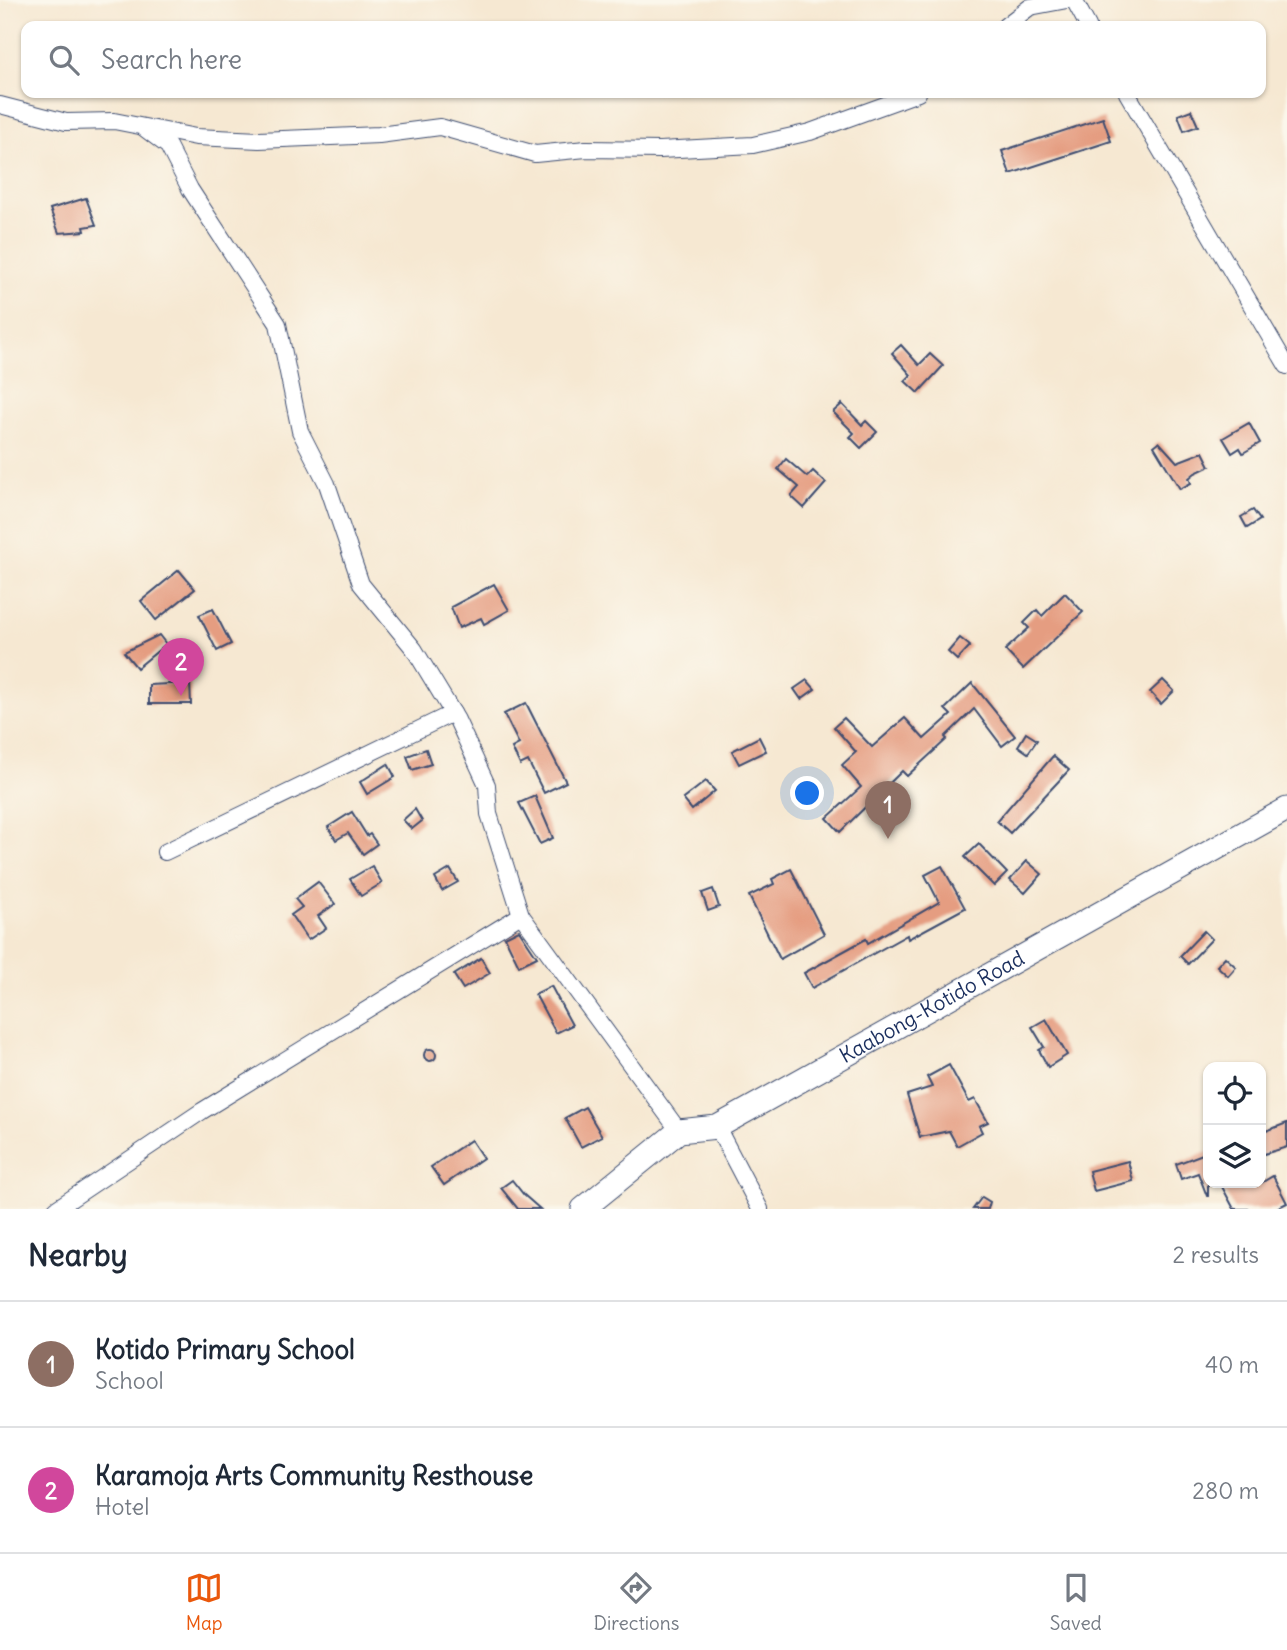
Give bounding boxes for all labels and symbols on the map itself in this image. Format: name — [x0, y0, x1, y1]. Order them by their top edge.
pin: 2 — [158, 638, 204, 696]
your location — [790, 776, 824, 810]
pin: 1 — [865, 781, 911, 839]
street label: Kaabong-Kotido Road — [834, 944, 1029, 1069]

